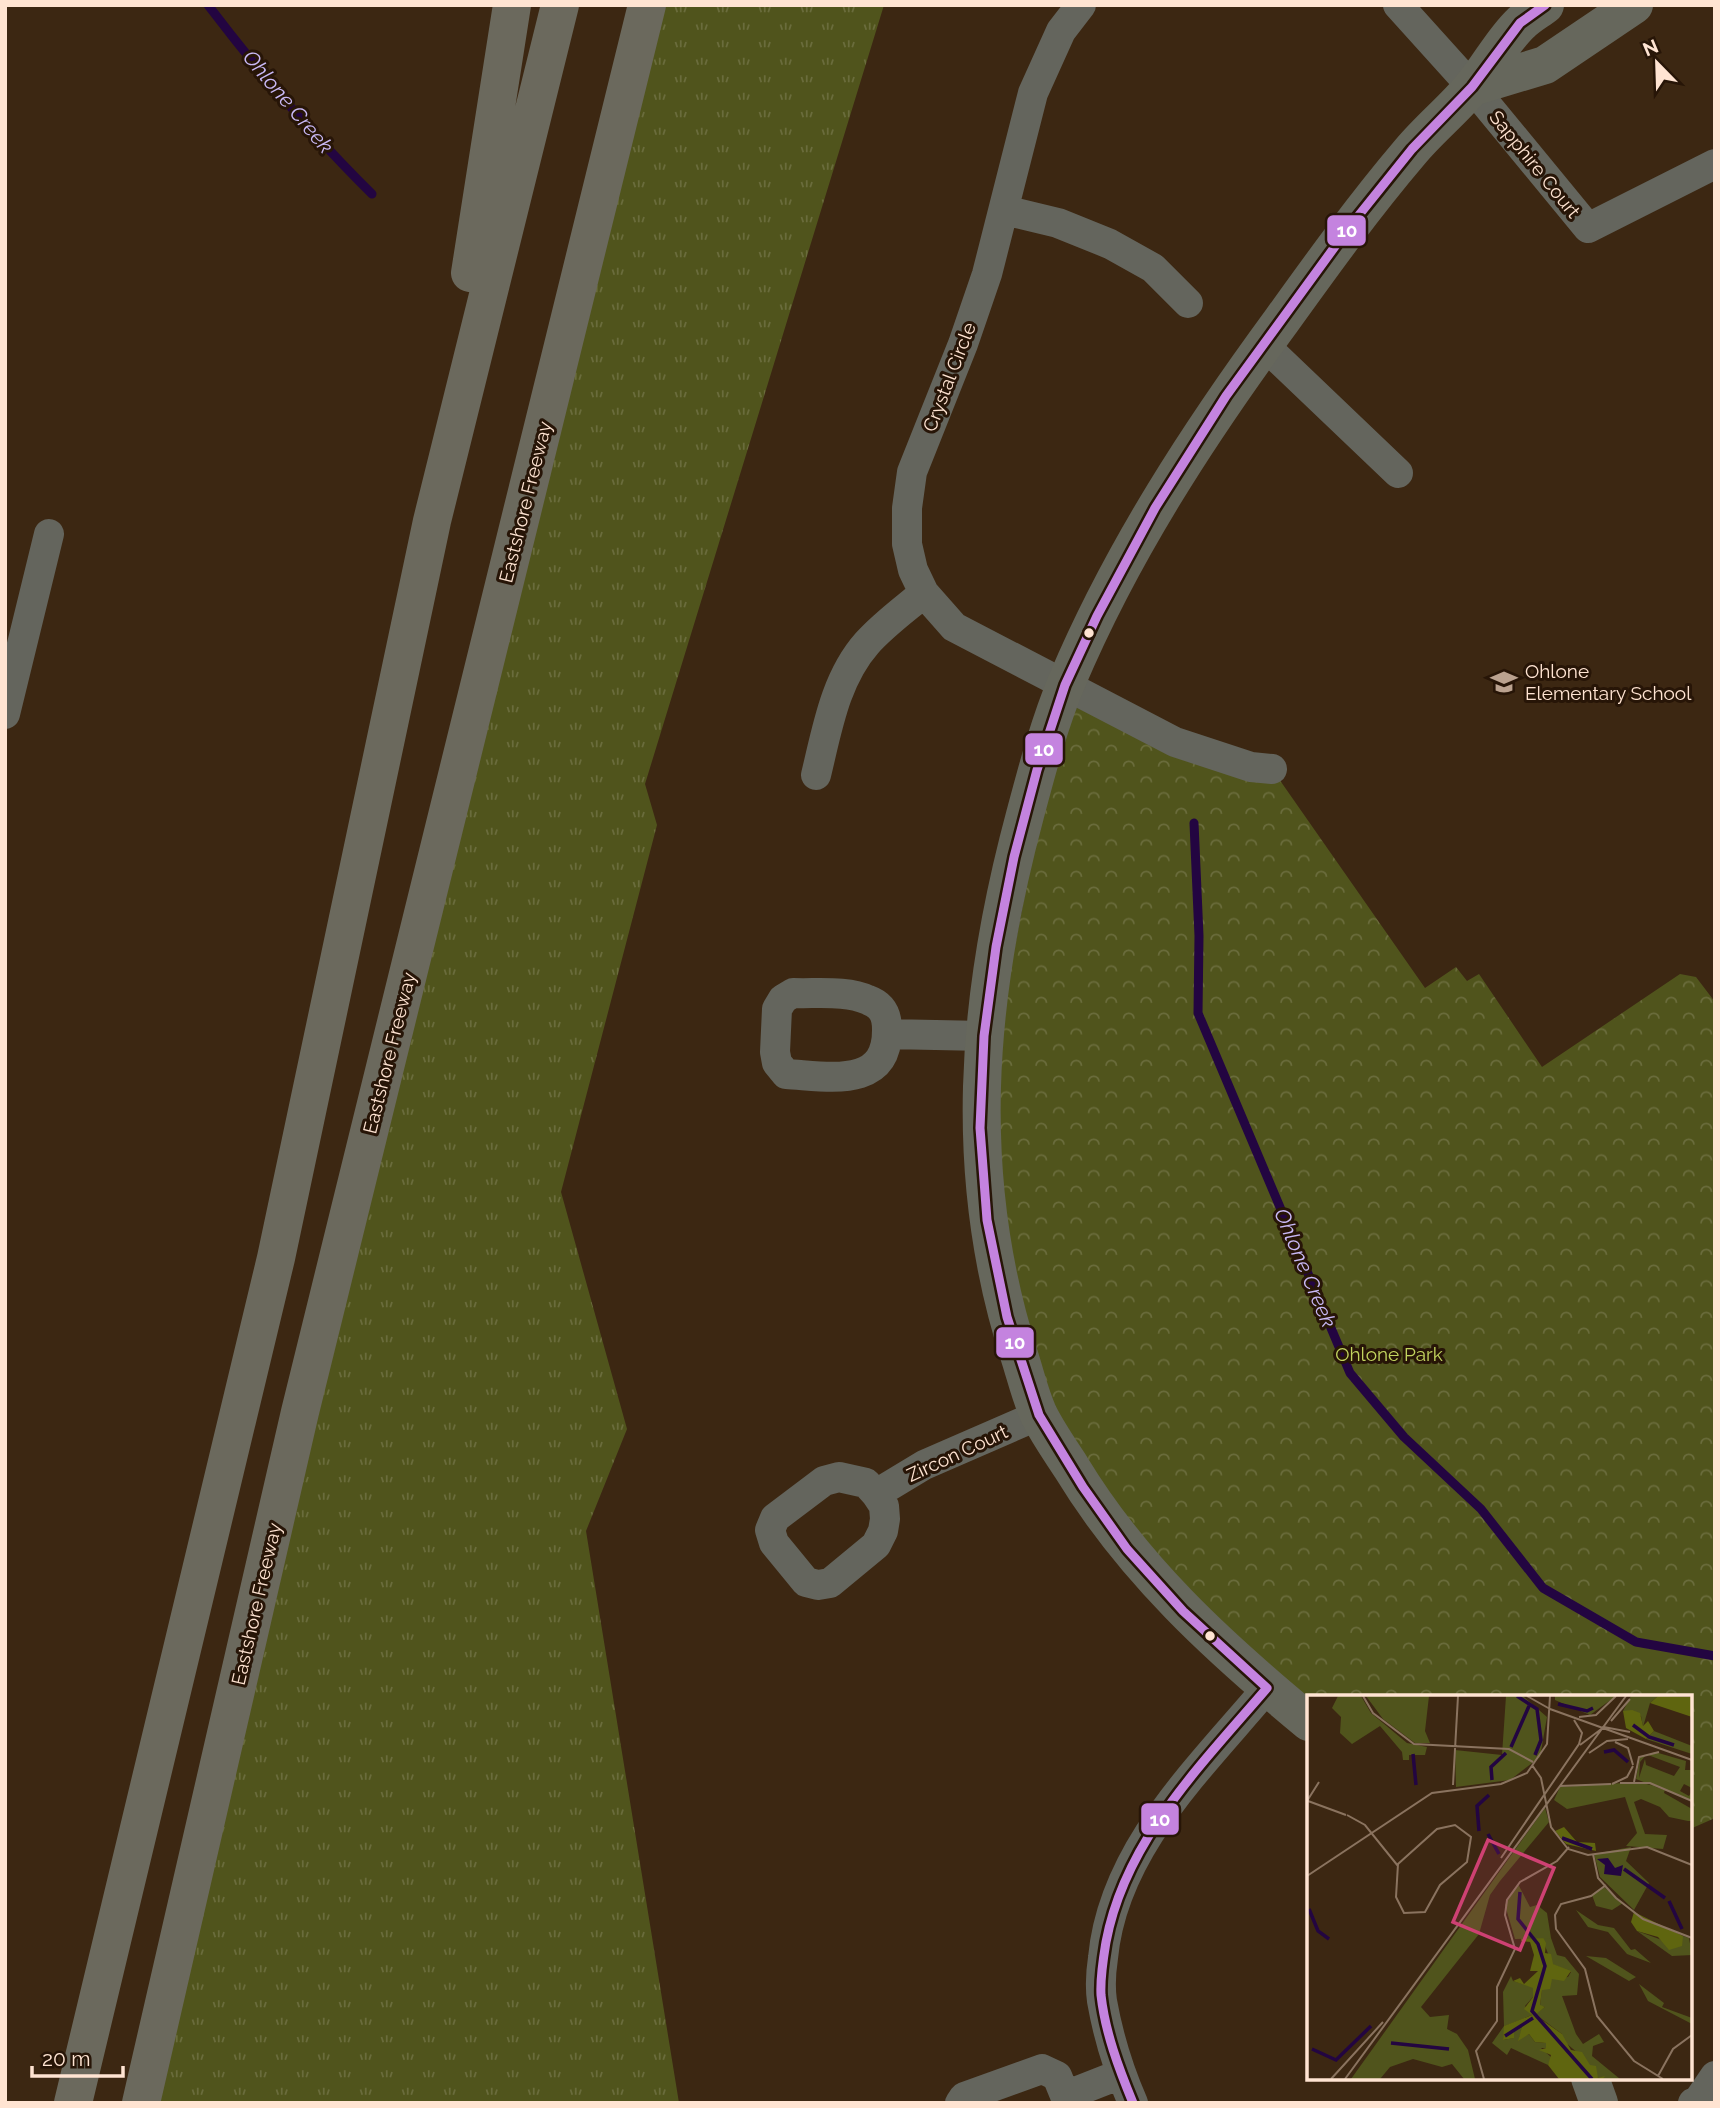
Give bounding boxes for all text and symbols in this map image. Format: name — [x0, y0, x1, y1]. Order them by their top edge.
north arrow — [1622, 28, 1692, 98]
text: N — [1639, 34, 1661, 60]
water label: Ohlone Creek — [238, 45, 339, 158]
street label: Sapphire Court — [1485, 106, 1585, 223]
line badge: 10 — [1326, 214, 1367, 247]
text: 10 — [1336, 219, 1358, 241]
street label: Crystal Circle — [918, 319, 980, 435]
street label: Eastshore Freeway — [494, 419, 556, 585]
unlabelled marker — [1082, 626, 1096, 640]
place label: Ohlone Elementary School — [1525, 660, 1692, 704]
school or university icon: Ohlone Elementary School — [1489, 667, 1519, 697]
line badge: 10 — [1024, 732, 1064, 766]
text: 10 — [1033, 738, 1055, 760]
street label: Eastshore Freeway — [358, 970, 420, 1136]
water label: Ohlone Creek — [1269, 1204, 1342, 1331]
line badge: 10 — [995, 1326, 1035, 1359]
text: 10 — [1004, 1331, 1026, 1353]
park label: Ohlone Park — [1335, 1343, 1443, 1365]
street label: Zircon Court — [903, 1420, 1011, 1486]
street label: Eastshore Freeway — [227, 1521, 285, 1687]
unlabelled marker — [1203, 1629, 1217, 1643]
inset map — [1307, 1695, 1692, 2080]
line badge: 10 — [1140, 1802, 1180, 1836]
text: 10 — [1149, 1808, 1171, 1830]
scale bar — [32, 2035, 122, 2078]
text: 20 m — [42, 2046, 90, 2071]

